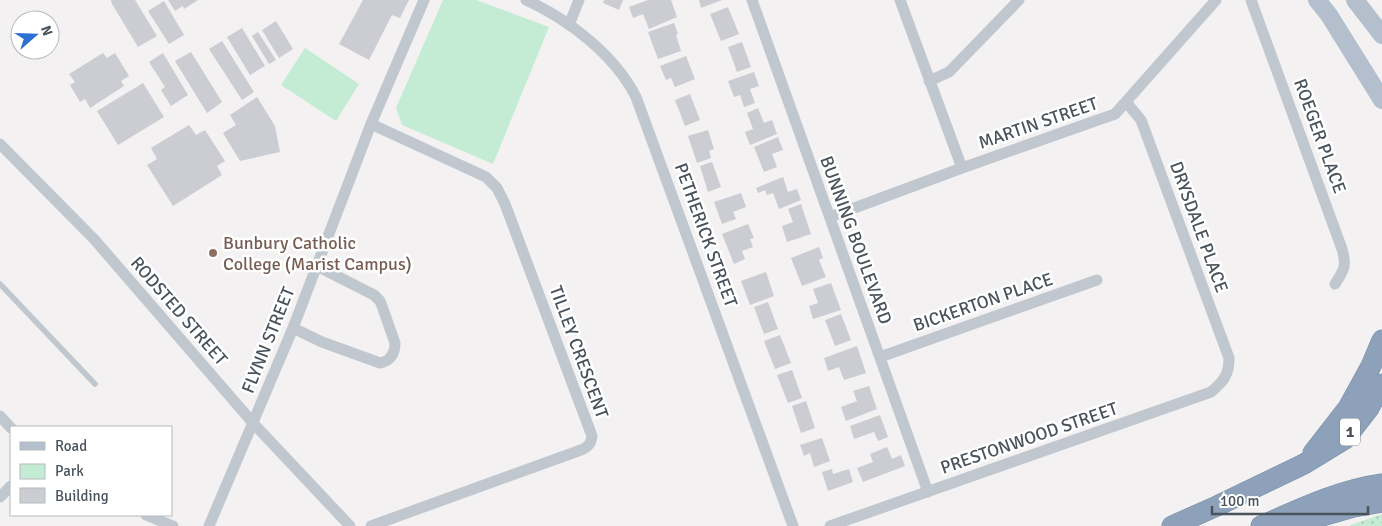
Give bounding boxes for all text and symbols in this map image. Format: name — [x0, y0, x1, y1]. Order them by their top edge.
north arrow — [10, 10, 60, 60]
text: N — [37, 23, 56, 38]
street label: ROEGER PLACE — [1289, 76, 1351, 196]
street label: MARTIN STREET — [975, 92, 1101, 154]
street label: BUNNING BOULEVARD — [815, 153, 897, 327]
street label: DRYSDALE PLACE — [1165, 158, 1233, 296]
street label: PETHERICK STREET — [670, 160, 742, 310]
place label: Bunbury Catholic College (Marist Campus) — [223, 232, 412, 275]
marker: Bunbury Catholic College (Marist Campus) — [207, 247, 219, 259]
street label: RODSTED STREET — [126, 252, 232, 370]
street label: BICKERTON PLACE — [910, 268, 1056, 336]
street label: FLYNN STREET — [237, 283, 299, 396]
street label: TILLEY CRESCENT — [545, 283, 613, 422]
street label: PRESTONWOOD STREET — [937, 397, 1121, 479]
road number: 1 — [1340, 418, 1360, 446]
legend — [10, 426, 172, 516]
text: Road — [55, 437, 87, 455]
text: Park — [55, 462, 84, 480]
scale bar — [1212, 484, 1368, 516]
text: Building — [55, 487, 109, 505]
text: 100 m — [1220, 492, 1260, 510]

